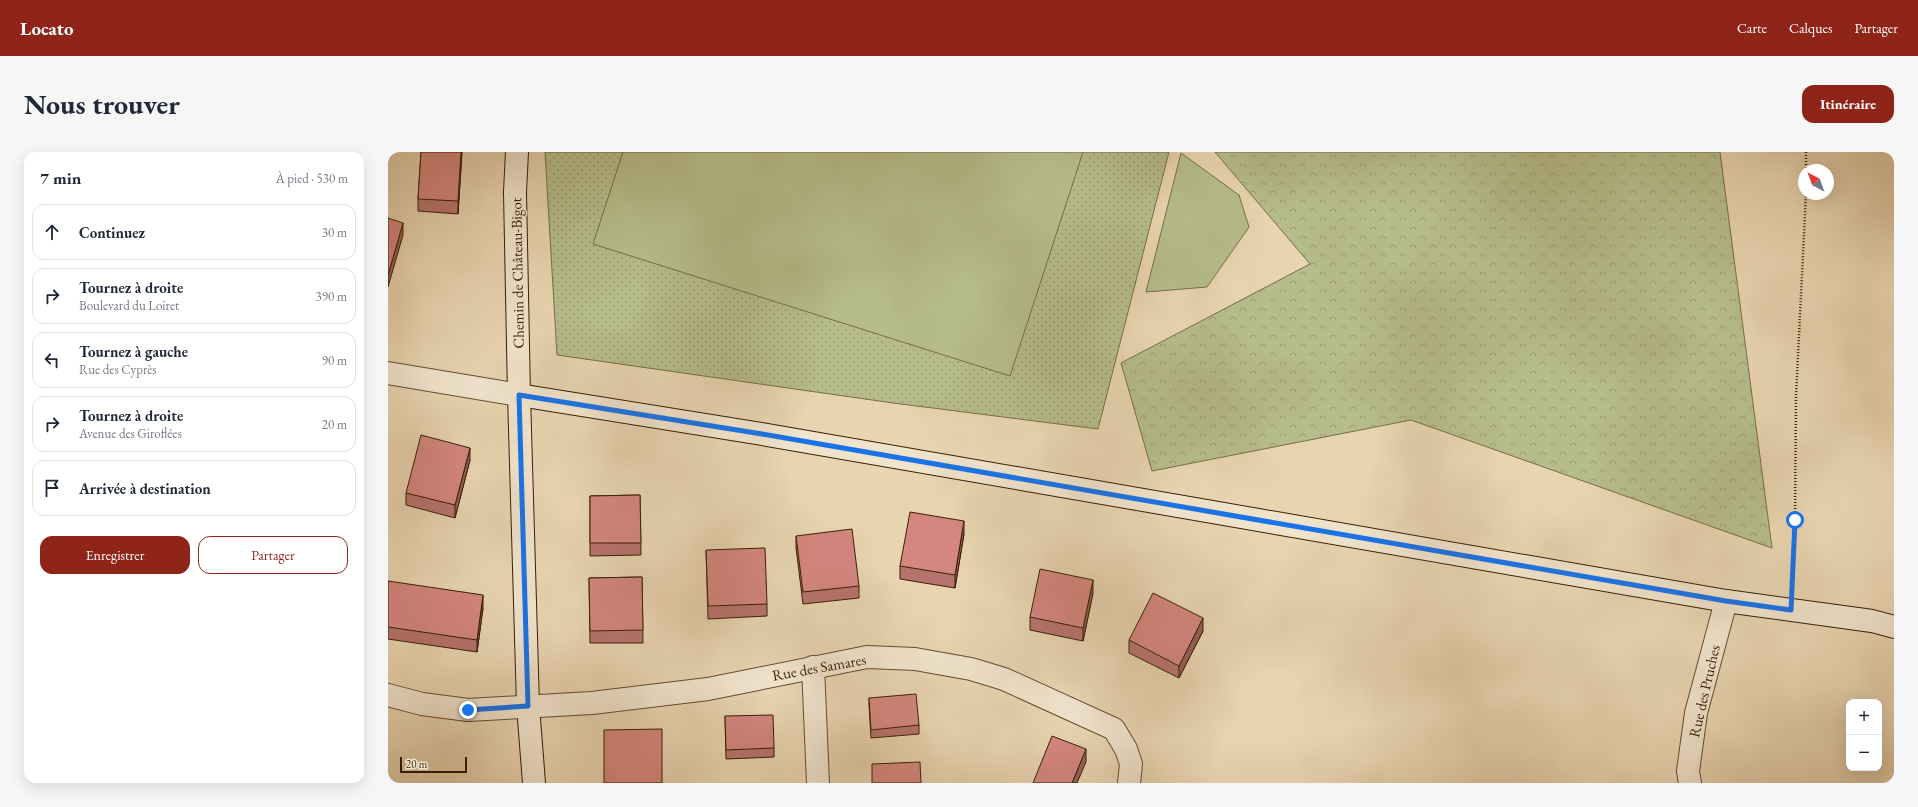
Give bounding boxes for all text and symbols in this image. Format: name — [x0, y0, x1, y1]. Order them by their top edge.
text: Locato — [20, 16, 74, 41]
text: Carte — [1737, 19, 1767, 37]
text: Calques — [1789, 19, 1833, 37]
text: Partager — [1855, 19, 1898, 37]
button: Itinéraire — [1802, 85, 1894, 123]
text: Nous trouver — [24, 86, 180, 122]
north arrow — [1798, 164, 1834, 200]
text: 7 min — [40, 167, 81, 189]
text: À pied · 530 m — [276, 170, 348, 187]
street label: Chemin de Château-Bigot — [506, 197, 528, 349]
icon: ahead — [41, 221, 63, 243]
text: Continuez — [79, 223, 145, 242]
text: 30 m — [322, 224, 347, 241]
text: Tournez à droite — [79, 278, 183, 297]
icon: right — [41, 285, 63, 307]
text: 390 m — [316, 288, 347, 305]
text: Boulevard du Loiret — [79, 297, 179, 314]
text: Tournez à gauche — [79, 342, 188, 361]
icon: left — [41, 349, 63, 371]
text: 90 m — [322, 352, 347, 369]
text: Rue des Cyprès — [79, 361, 157, 378]
text: Tournez à droite — [79, 406, 183, 425]
icon: right — [41, 413, 63, 435]
text: 20 m — [322, 416, 347, 433]
text: Avenue des Giroflées — [79, 425, 182, 442]
icon: arrive — [41, 477, 63, 499]
text: Arrivée à destination — [79, 479, 211, 498]
route start — [1786, 511, 1804, 529]
button: Enregistrer — [40, 536, 190, 574]
button: Partager — [198, 536, 348, 574]
street label: Rue des Pruches — [1684, 643, 1724, 739]
street label: Rue des Samares — [771, 649, 868, 685]
map controls — [1846, 699, 1882, 771]
button: + — [1846, 699, 1882, 735]
route end — [459, 701, 477, 719]
button: − — [1846, 735, 1882, 771]
scale bar — [400, 755, 467, 774]
text: 20 m — [406, 757, 427, 771]

